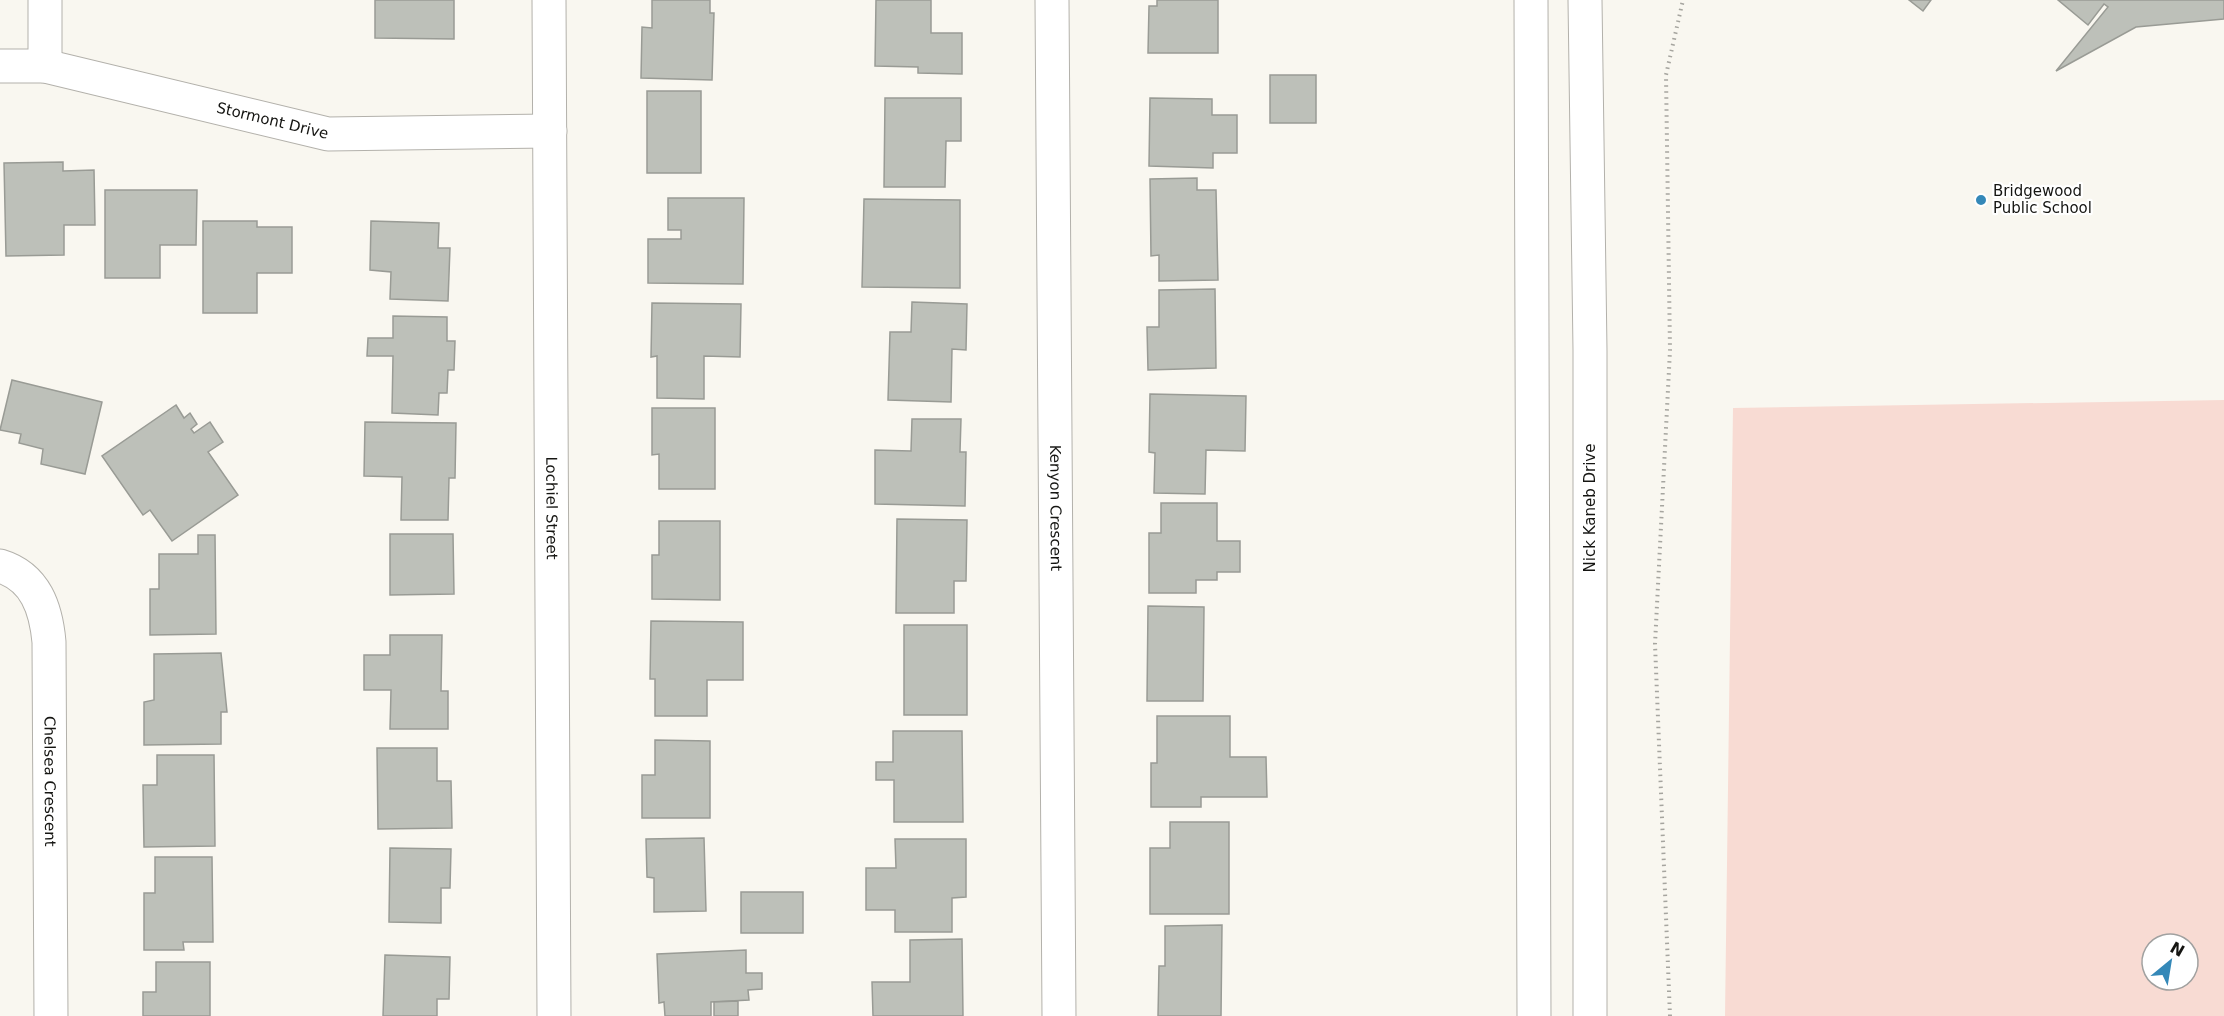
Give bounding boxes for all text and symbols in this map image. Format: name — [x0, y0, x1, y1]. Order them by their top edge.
street label: Stormont Drive — [215, 99, 330, 143]
place label: Bridgewood Public School — [1993, 182, 2092, 217]
marker: Bridgewood Public School — [1974, 193, 1988, 207]
street label: Nick Kaneb Drive — [1581, 444, 1599, 572]
street label: Kenyon Crescent — [1046, 445, 1065, 571]
street label: Lochiel Street — [542, 456, 561, 560]
street label: Chelsea Crescent — [40, 716, 59, 847]
north arrow — [2140, 932, 2200, 992]
text: N — [2167, 938, 2188, 961]

